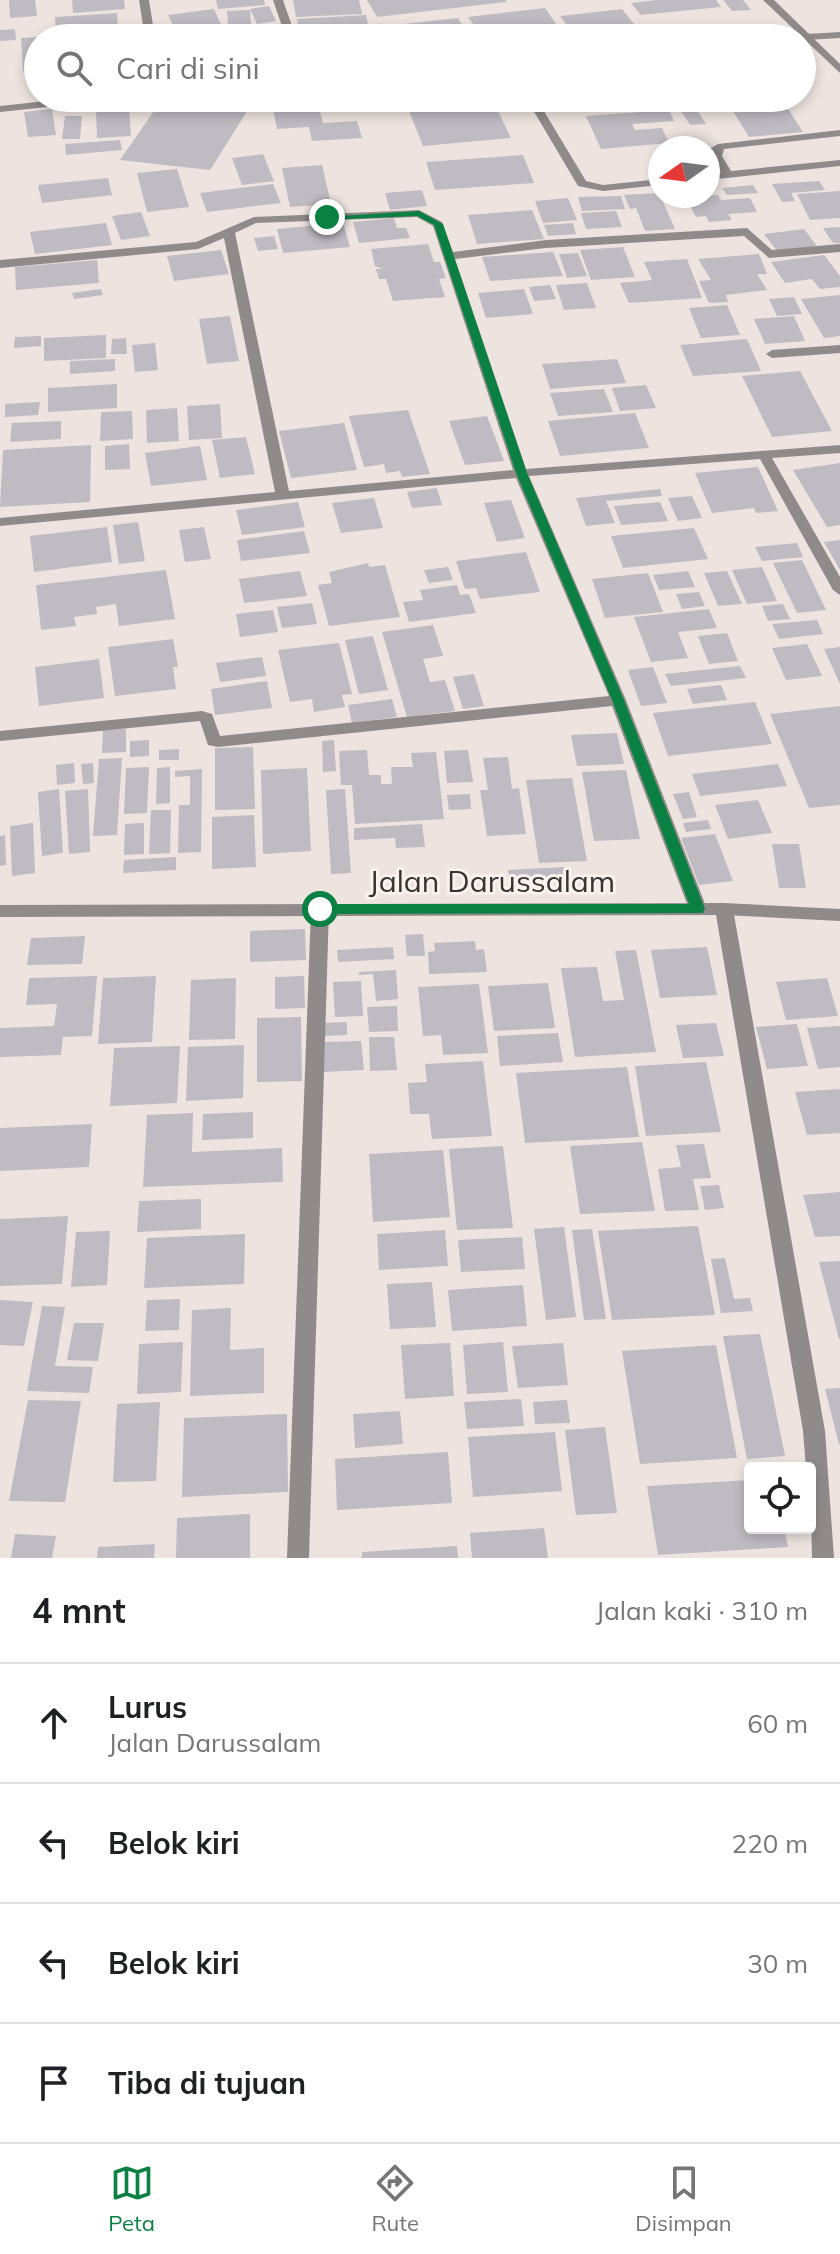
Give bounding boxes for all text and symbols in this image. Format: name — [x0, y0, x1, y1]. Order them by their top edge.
search box — [24, 24, 816, 112]
icon: search — [52, 46, 96, 90]
text: Cari di sini — [116, 49, 260, 87]
north arrow — [648, 136, 720, 208]
route end — [309, 199, 345, 235]
street label: Jalan Darussalam — [369, 862, 615, 900]
route start — [302, 891, 338, 927]
map controls — [744, 1462, 816, 1534]
button: locate — [744, 1462, 816, 1534]
text: 4 mnt — [32, 1589, 126, 1632]
text: Jalan kaki · 310 m — [596, 1594, 808, 1627]
text: Lurus — [108, 1688, 187, 1726]
icon: ahead — [32, 1701, 76, 1745]
text: 60 m — [747, 1707, 808, 1740]
text: Jalan Darussalam — [108, 1726, 321, 1759]
icon: left — [32, 1821, 76, 1865]
text: Belok kiri — [108, 1824, 240, 1862]
text: 220 m — [732, 1827, 808, 1860]
icon: left — [32, 1941, 76, 1985]
text: Belok kiri — [108, 1944, 240, 1982]
text: 30 m — [747, 1947, 808, 1980]
icon: arrive — [32, 2061, 76, 2105]
text: Tiba di tujuan — [108, 2064, 306, 2102]
tab: Peta — [108, 2161, 155, 2237]
tab: Rute — [371, 2161, 419, 2237]
tab: Disimpan — [635, 2161, 732, 2237]

